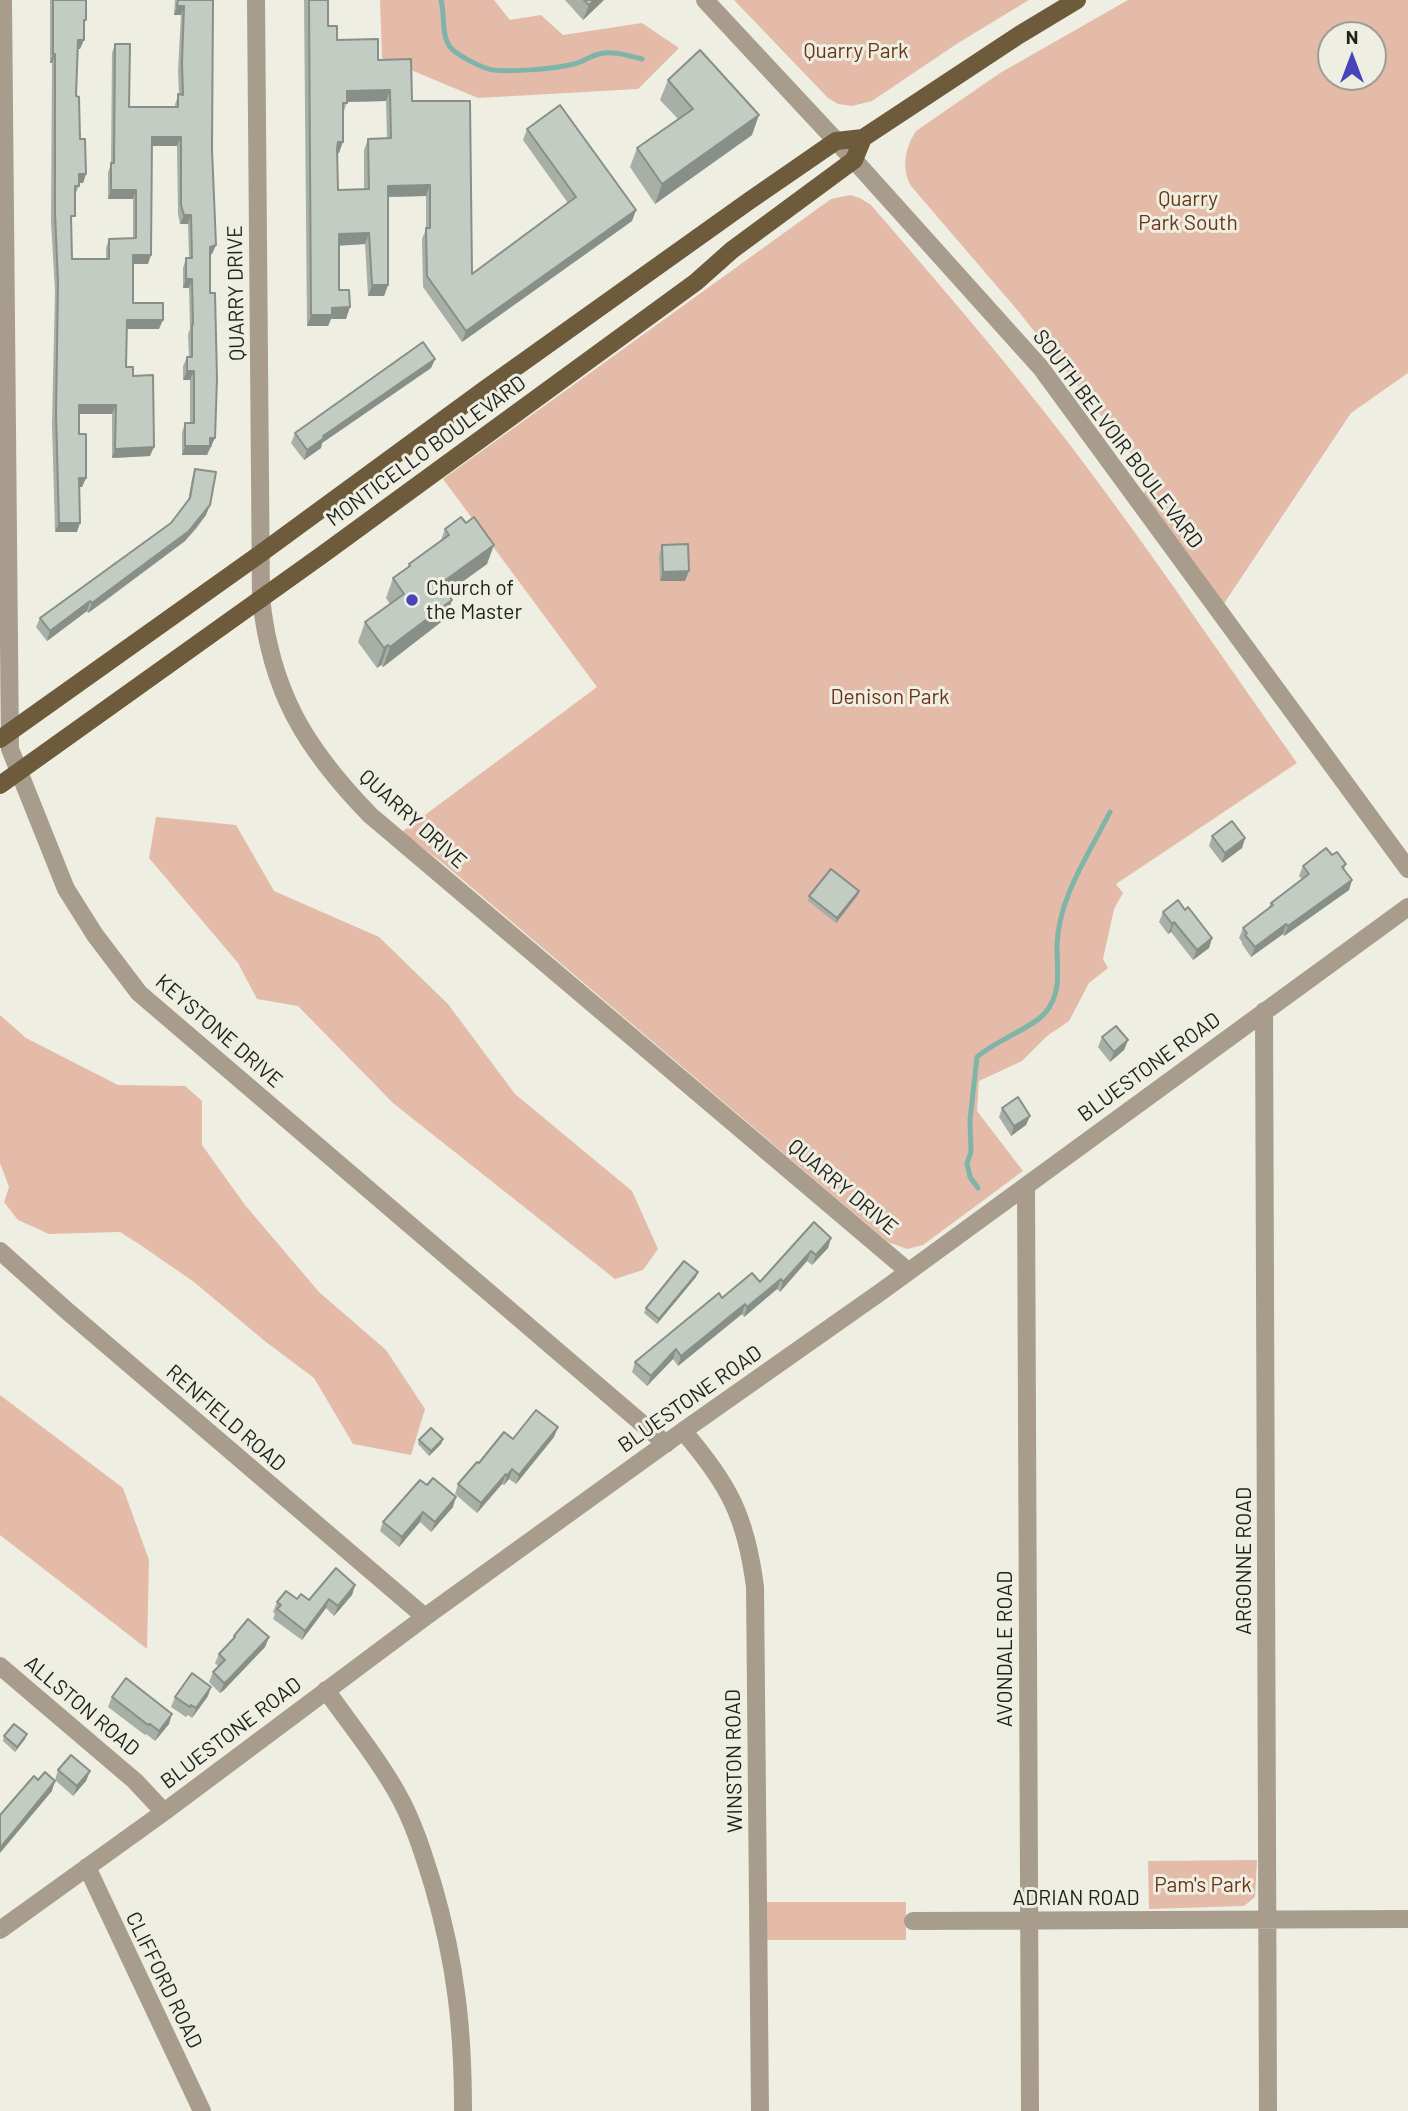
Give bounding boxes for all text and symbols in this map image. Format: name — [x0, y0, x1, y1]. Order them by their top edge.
north arrow — [1317, 21, 1387, 91]
text: N — [1346, 25, 1358, 48]
park label: Quarry Park — [803, 38, 909, 64]
park label: Quarry Park South — [1138, 186, 1238, 236]
street label: QUARRY DRIVE — [222, 225, 250, 361]
street label: SOUTH BELVOIR BOULEVARD — [1028, 325, 1208, 553]
street label: MONTICELLO BOULEVARD — [322, 370, 530, 532]
place label: Church of the Master — [426, 575, 522, 625]
marker: Church of the Master — [404, 592, 420, 608]
park label: Denison Park — [830, 684, 950, 710]
street label: QUARRY DRIVE — [354, 764, 472, 874]
street label: KEYSTONE DRIVE — [150, 969, 288, 1093]
street label: BLUESTONE ROAD — [1073, 1007, 1225, 1127]
street label: QUARRY DRIVE — [783, 1134, 903, 1240]
street label: BLUESTONE ROAD — [613, 1340, 767, 1458]
street label: RENFIELD ROAD — [161, 1359, 291, 1477]
street label: ARGONNE ROAD — [1231, 1487, 1257, 1635]
street label: AVONDALE ROAD — [992, 1571, 1018, 1727]
street label: ALLSTON ROAD — [19, 1651, 145, 1761]
street label: BLUESTONE ROAD — [156, 1672, 306, 1794]
street label: WINSTON ROAD — [720, 1689, 748, 1833]
park label: Pam's Park — [1154, 1872, 1252, 1898]
street label: ADRIAN ROAD — [1013, 1885, 1139, 1911]
street label: CLIFFORD ROAD — [120, 1908, 208, 2052]

